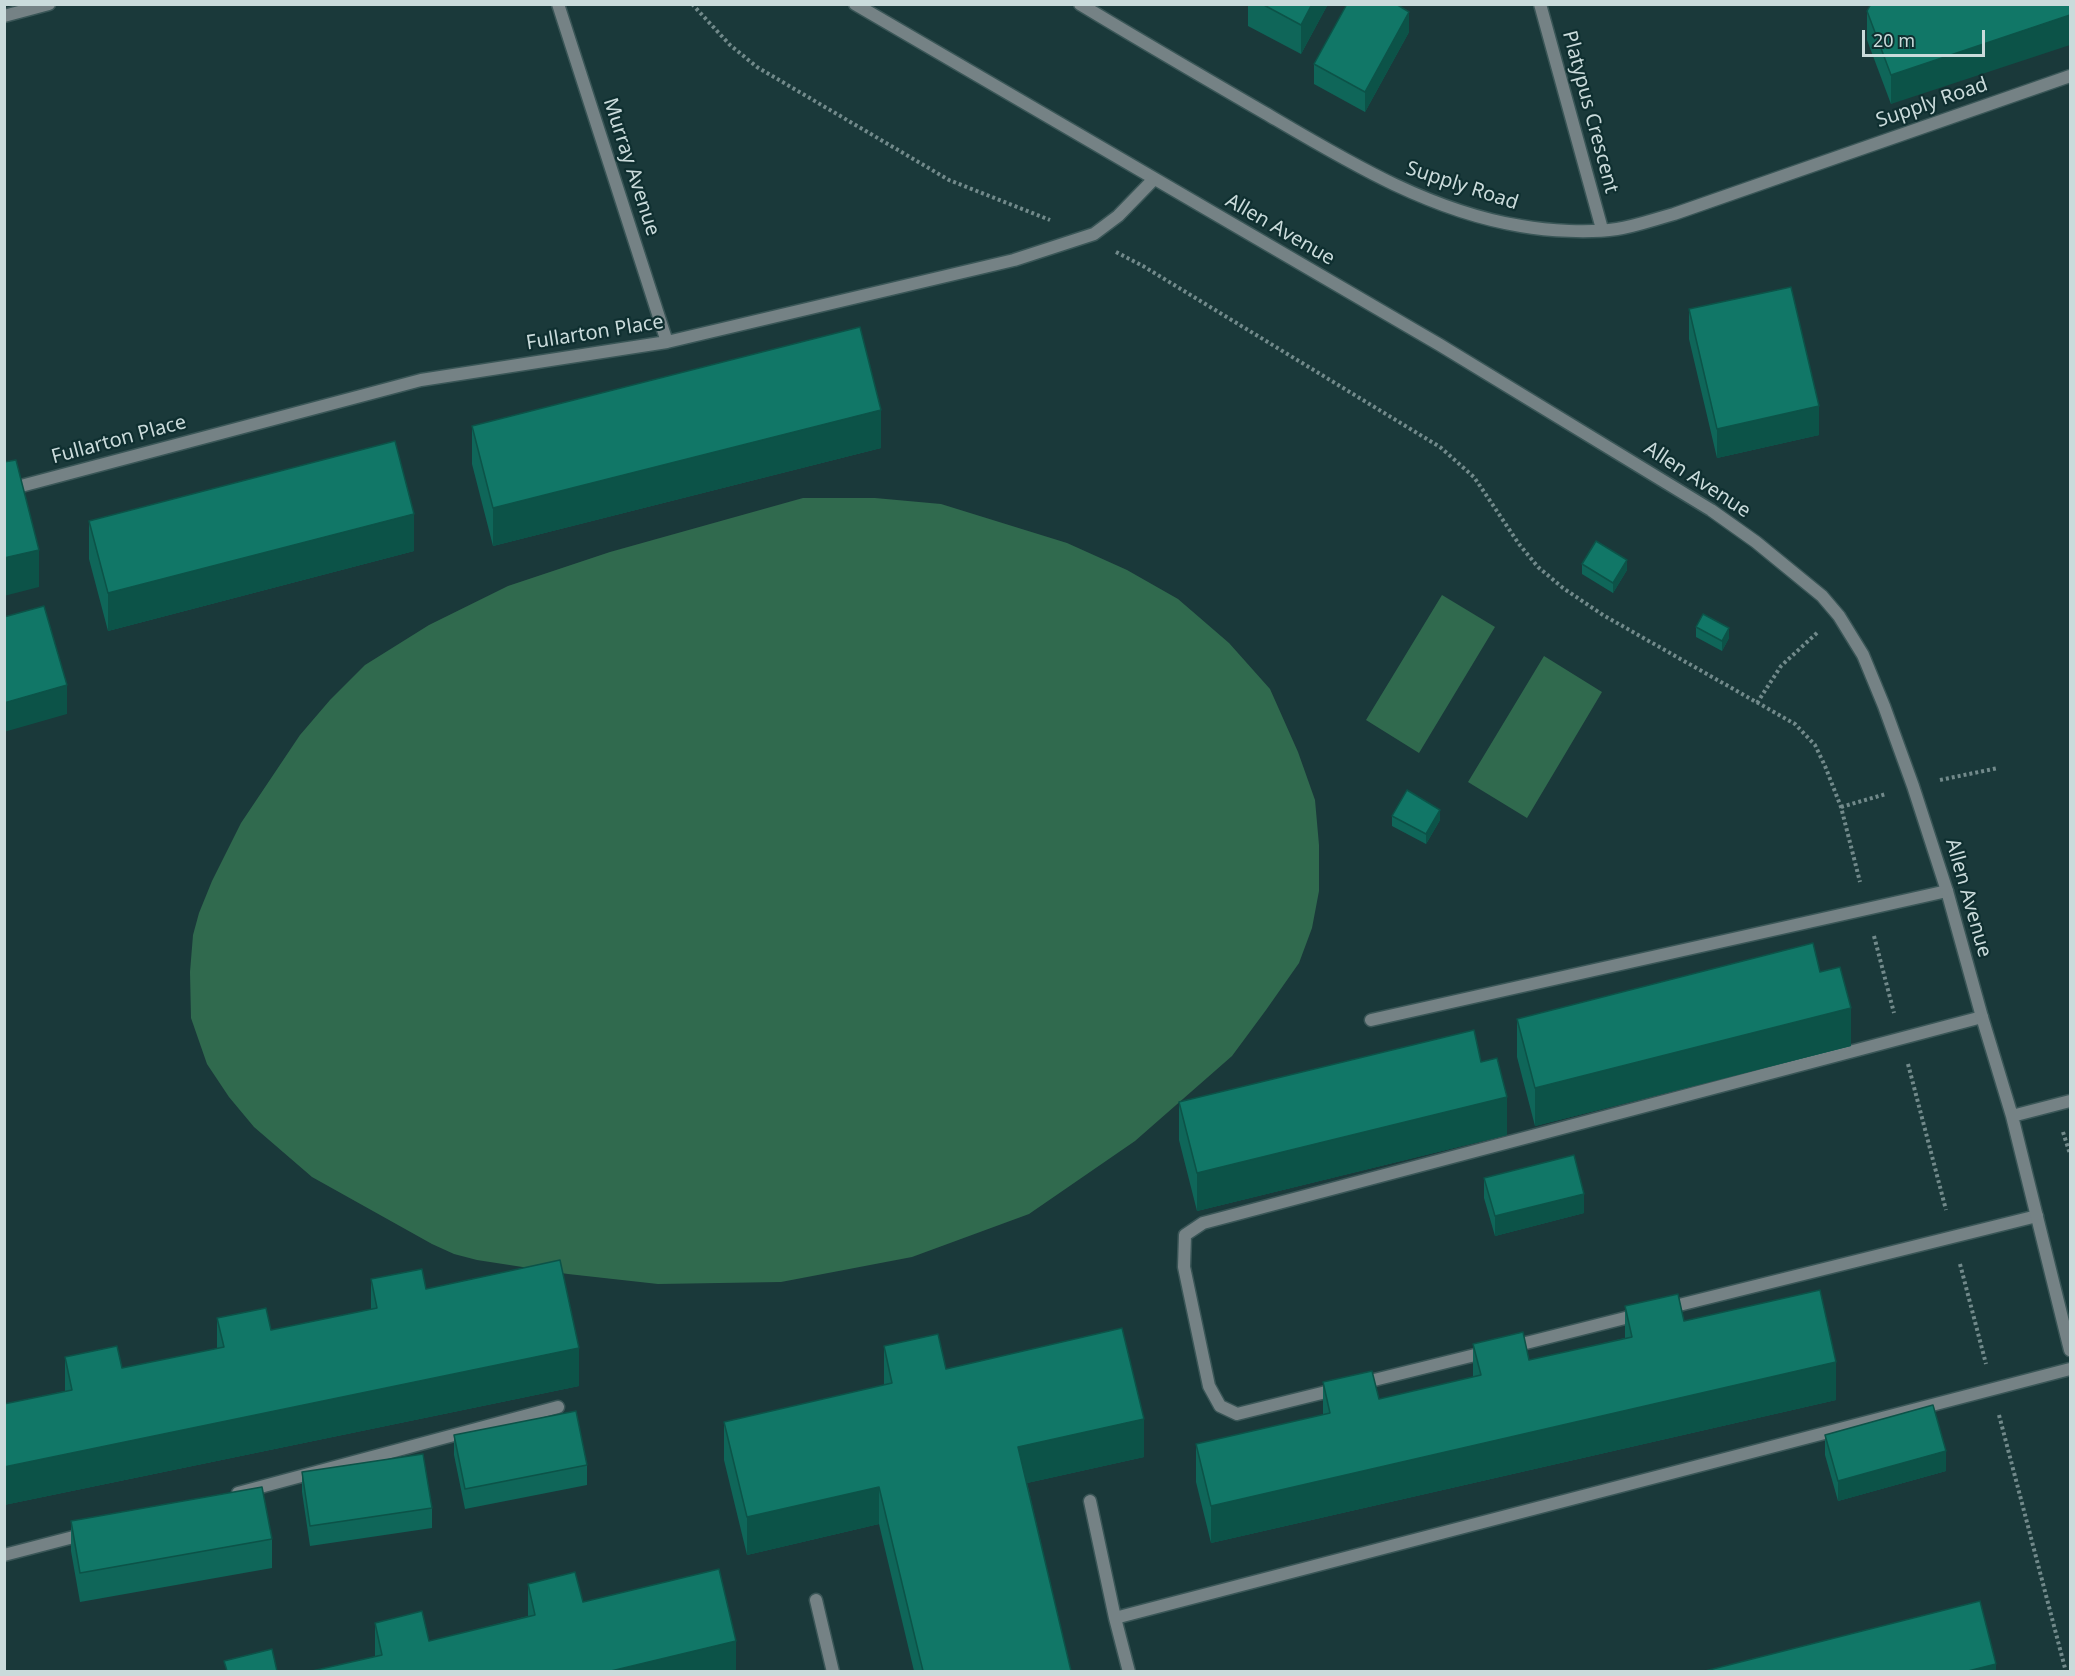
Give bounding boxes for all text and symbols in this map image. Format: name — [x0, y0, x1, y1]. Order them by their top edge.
scale bar — [1865, 18, 1988, 56]
street label: Platypus Crescent — [1557, 28, 1623, 196]
text: 20 m — [1873, 28, 1915, 52]
street label: Supply Road — [1873, 73, 1991, 133]
street label: Murray Avenue — [597, 95, 665, 239]
street label: Supply Road — [1403, 157, 1521, 215]
street label: Allen Avenue — [1221, 189, 1339, 271]
street label: Fullarton Place — [525, 310, 665, 356]
street label: Fullarton Place — [49, 410, 189, 470]
street label: Allen Avenue — [1639, 437, 1755, 523]
street label: Allen Avenue — [1940, 836, 1996, 960]

